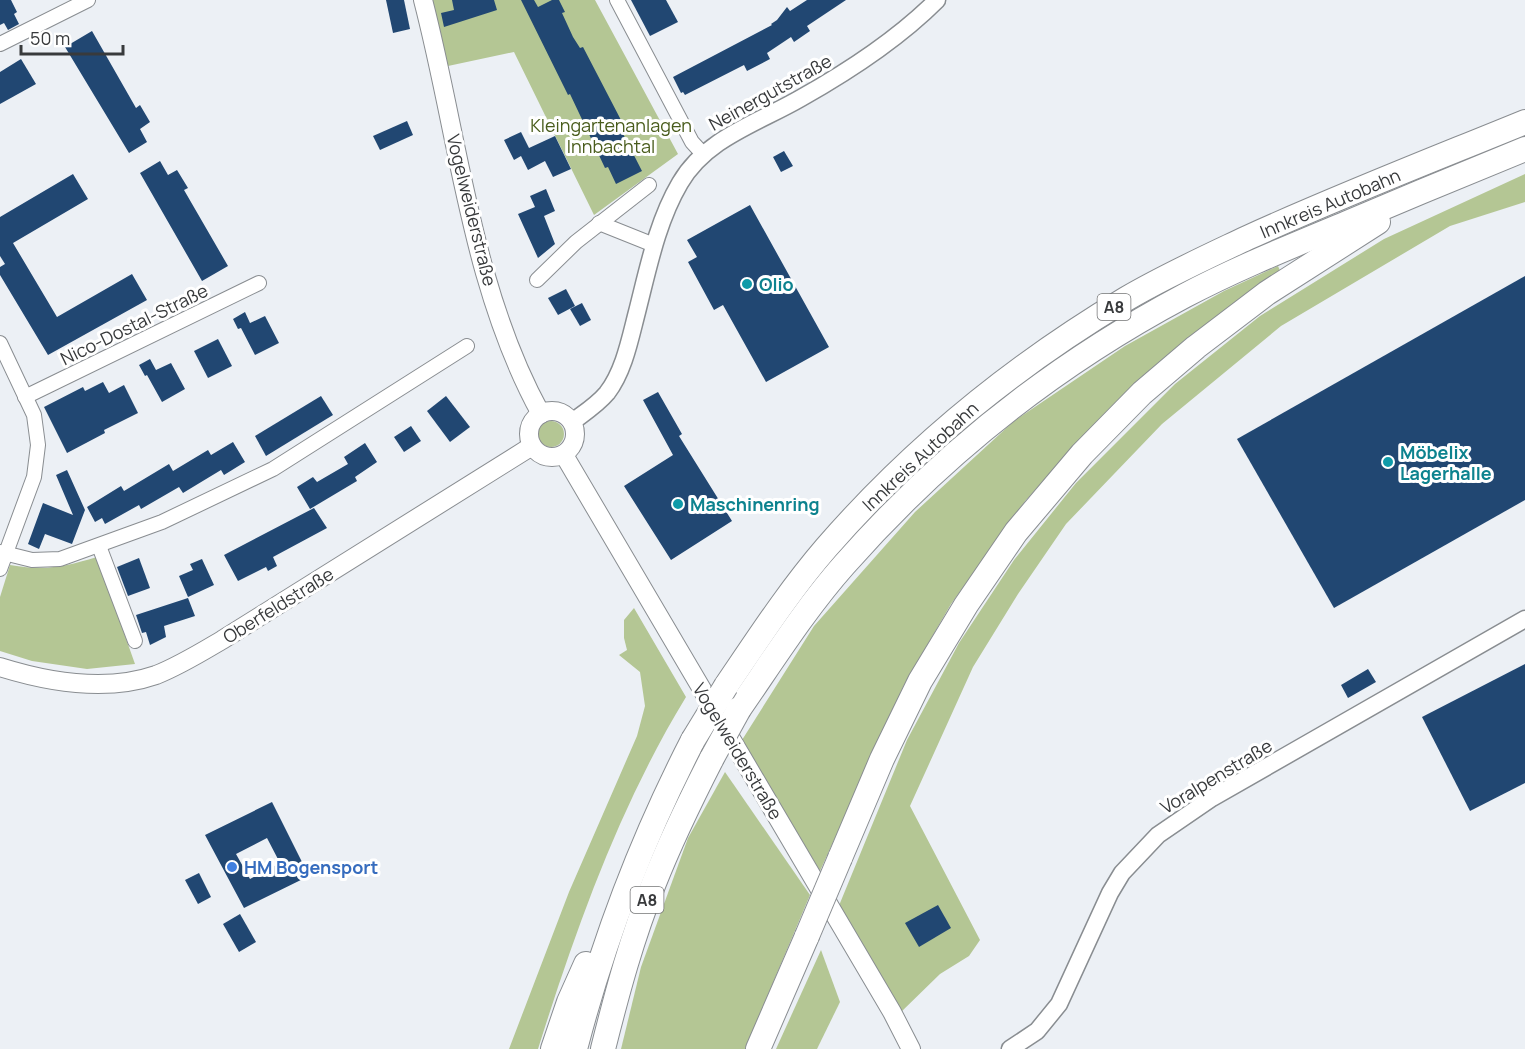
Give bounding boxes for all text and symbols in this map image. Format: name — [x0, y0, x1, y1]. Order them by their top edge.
scale bar — [21, 18, 123, 56]
text: 50 m — [30, 26, 70, 50]
street label: Neinergutstraße — [704, 48, 836, 136]
park label: Kleingartenanlagen Innbachtal — [530, 113, 692, 158]
street label: Vogelweiderstraße — [442, 132, 502, 288]
street label: Innkreis Autobahn — [1256, 163, 1404, 243]
place label: Olio — [759, 272, 794, 296]
marker: Olio — [740, 277, 754, 291]
street label: Nico-Dostal-Straße — [56, 278, 212, 370]
road number: A8 — [1098, 294, 1130, 320]
street label: Innkreis Autobahn — [857, 396, 983, 516]
place label: Möbelix Lagerhalle — [1400, 440, 1492, 485]
marker: Möbelix Lagerhalle — [1381, 455, 1395, 469]
place label: Maschinenring — [690, 492, 820, 516]
marker: Maschinenring — [671, 497, 685, 511]
street label: Oberfeldstraße — [218, 561, 338, 649]
street label: Vogelweiderstraße — [688, 678, 788, 824]
street label: Voralpenstraße — [1156, 733, 1276, 819]
place label: HM Bogensport — [244, 855, 378, 879]
marker: HM Bogensport — [225, 860, 239, 874]
road number: A8 — [630, 887, 664, 913]

